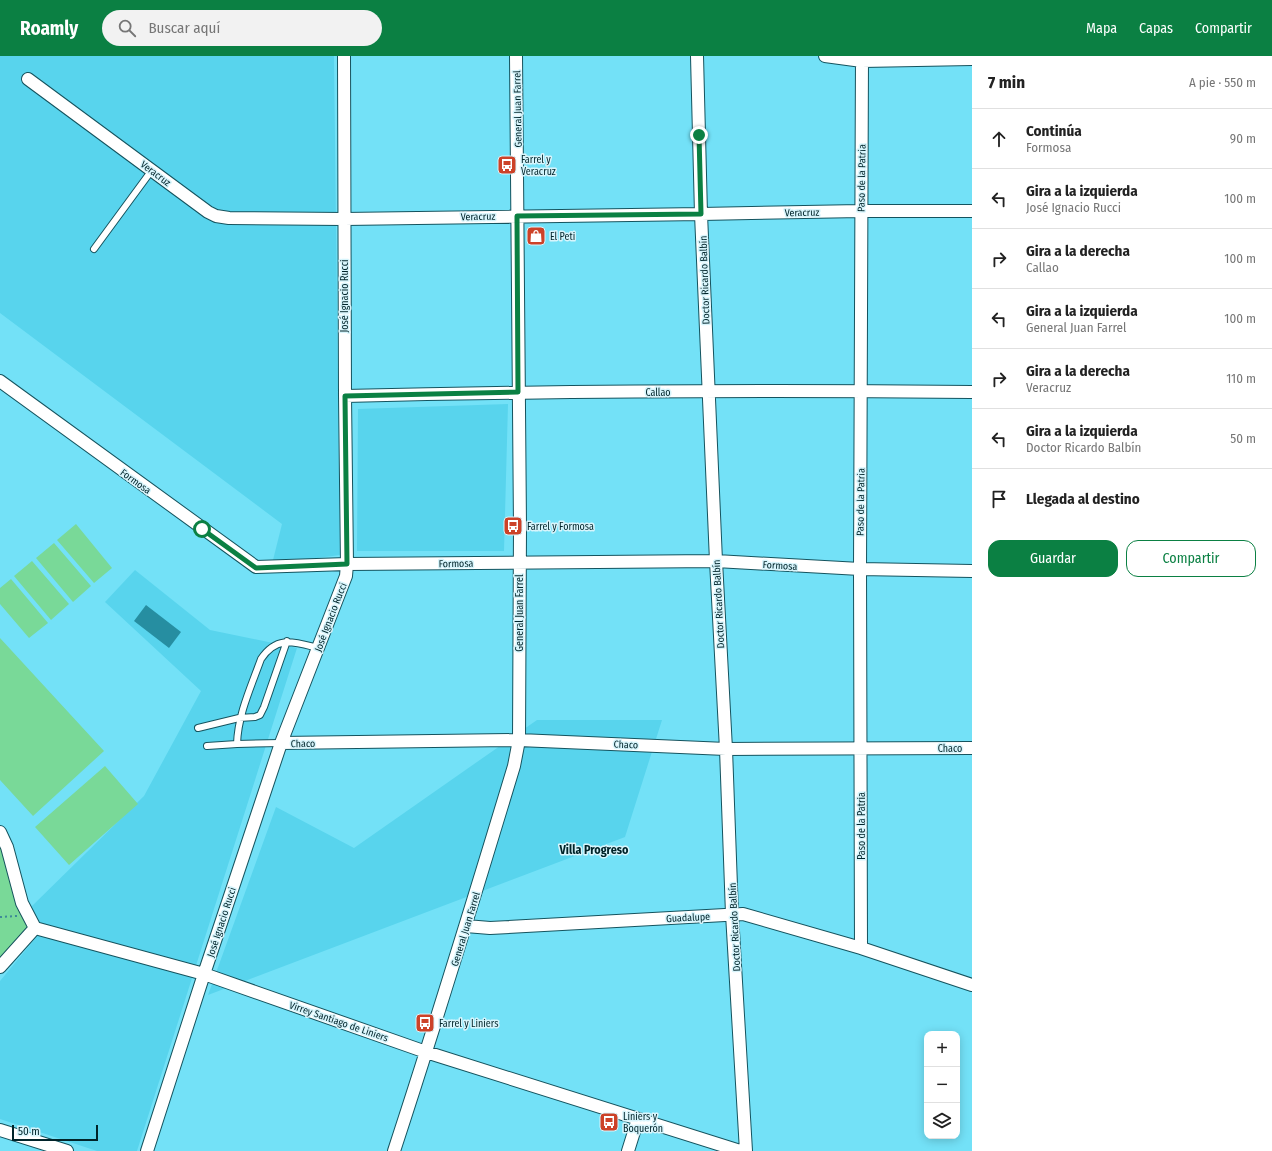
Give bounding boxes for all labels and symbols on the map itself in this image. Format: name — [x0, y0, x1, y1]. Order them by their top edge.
street label: General Juan Farrel — [511, 70, 525, 148]
route end — [690, 126, 708, 144]
street label: Paso de la Patria — [855, 144, 869, 212]
bus stop icon: Farrel y Veracruz — [496, 154, 518, 176]
place label: Farrel y Veracruz — [521, 154, 556, 178]
street label: Veracruz — [138, 159, 173, 189]
street label: Veracruz — [785, 207, 820, 219]
street label: Veracruz — [461, 211, 496, 223]
shop icon: El Peti — [525, 225, 547, 247]
place label: El Peti — [550, 231, 575, 243]
street label: Doctor Ricardo Balbín — [696, 235, 713, 325]
street label: José Ignacio Rucci — [339, 259, 351, 333]
street label: Callao — [645, 387, 671, 399]
street label: Formosa — [118, 467, 153, 497]
street label: Paso de la Patria — [854, 468, 868, 536]
bus stop icon: Farrel y Formosa — [502, 515, 524, 537]
route start — [193, 520, 211, 538]
place label: Farrel y Formosa — [527, 521, 594, 533]
street label: Formosa — [438, 558, 474, 570]
street label: Doctor Ricardo Balbín — [710, 559, 727, 649]
street label: Formosa — [762, 559, 798, 573]
street label: General Juan Farrel — [514, 574, 526, 652]
street label: José Ignacio Rucci — [312, 581, 350, 654]
street label: Chaco — [291, 738, 315, 750]
street label: Chaco — [614, 739, 638, 751]
street label: Chaco — [938, 743, 962, 755]
street label: Paso de la Patria — [856, 792, 868, 860]
district label: Villa Progreso — [559, 843, 629, 857]
street label: Doctor Ricardo Balbín — [726, 882, 743, 972]
street label: José Ignacio Rucci — [205, 886, 239, 959]
street label: General Juan Farrel — [449, 890, 483, 968]
street label: Guadalupe — [666, 911, 710, 925]
street label: Virrey Santiago de Liniers — [288, 999, 390, 1045]
bus stop icon: Farrel y Liniers — [414, 1012, 436, 1034]
place label: Farrel y Liniers — [439, 1018, 498, 1030]
bus stop icon: Liniers y Boquerón — [598, 1111, 620, 1133]
place label: Liniers y Boquerón — [623, 1111, 663, 1135]
scale bar — [12, 1123, 98, 1142]

